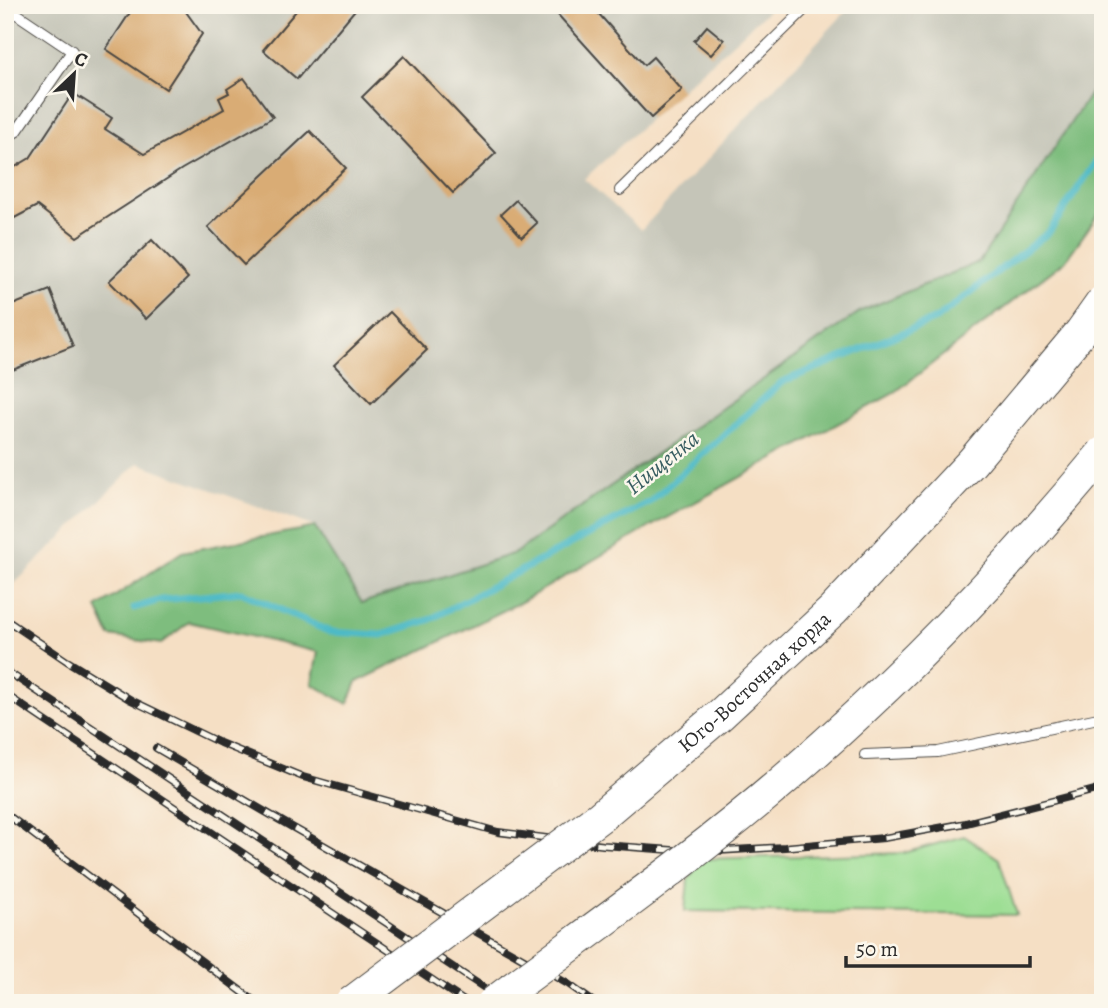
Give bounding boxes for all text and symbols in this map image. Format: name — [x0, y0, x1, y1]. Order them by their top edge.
north arrow — [38, 38, 108, 108]
text: С — [70, 45, 92, 74]
water label: Нищенка — [619, 423, 706, 502]
street label: Юго-Восточная хорда — [672, 605, 837, 759]
scale bar — [846, 924, 1029, 968]
text: 50 m — [856, 935, 898, 963]

